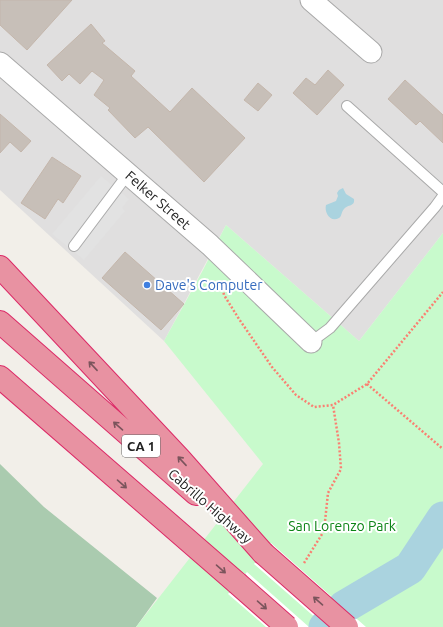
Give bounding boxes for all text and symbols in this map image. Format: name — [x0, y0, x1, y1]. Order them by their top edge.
street label: Felker Street — [122, 167, 194, 233]
place label: Dave's Computer — [155, 277, 263, 293]
marker: Dave's Computer — [142, 280, 152, 290]
one-way arrow — [88, 361, 98, 371]
one-way arrow — [113, 421, 123, 430]
road number: CA 1 — [122, 435, 160, 457]
one-way arrow — [177, 456, 187, 466]
street label: Cabrillo Highway — [165, 465, 255, 547]
one-way arrow — [117, 479, 128, 488]
park label: San Lorenzo Park — [288, 518, 396, 534]
one-way arrow — [215, 564, 226, 573]
one-way arrow — [312, 597, 323, 606]
one-way arrow — [257, 600, 267, 609]

